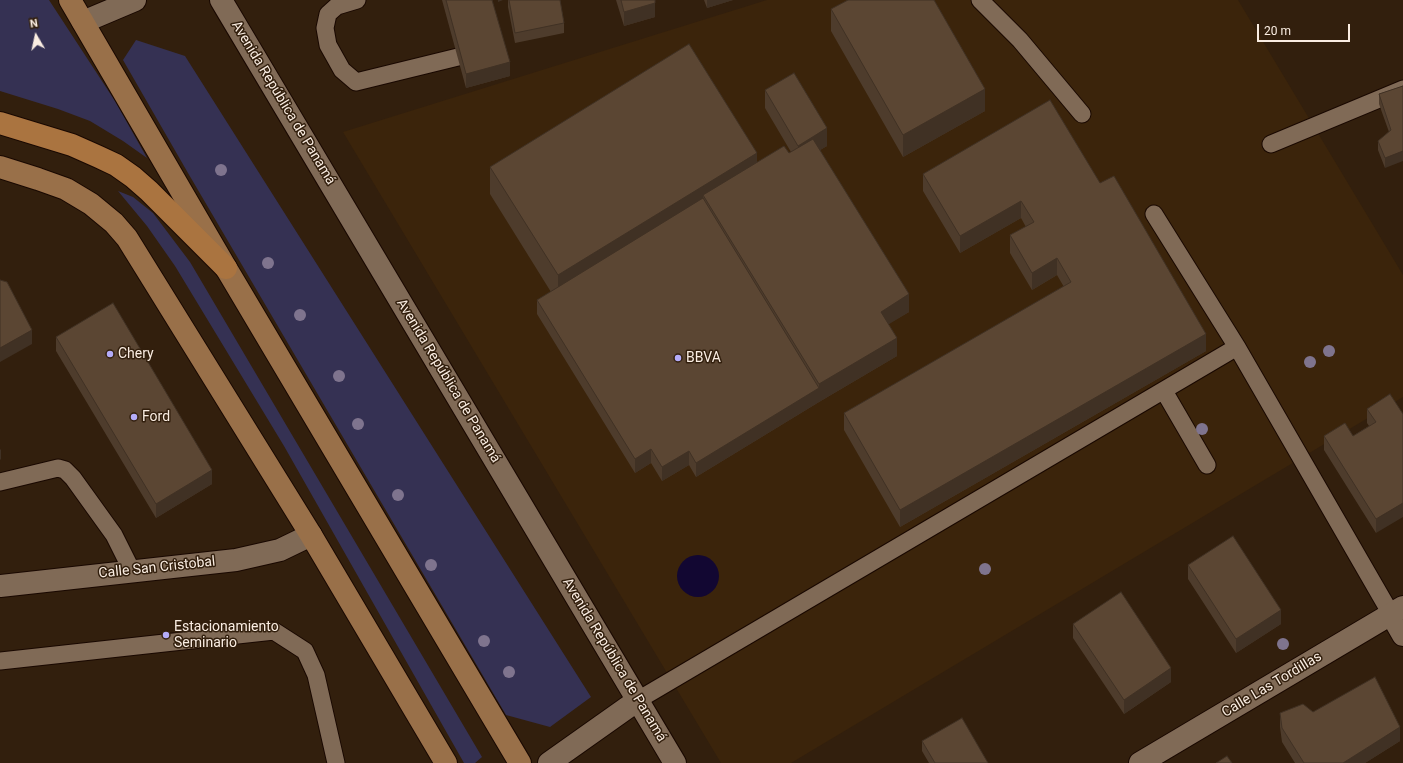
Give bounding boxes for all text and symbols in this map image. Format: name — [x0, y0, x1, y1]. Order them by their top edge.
north arrow — [16, 16, 56, 56]
scale bar — [1259, 16, 1352, 42]
text: N — [29, 17, 39, 31]
street label: Avenida República de Panamá — [227, 18, 339, 188]
text: 20 m — [1264, 24, 1291, 38]
street label: Avenida República de Panamá — [392, 296, 504, 466]
place label: Chery — [118, 346, 154, 362]
marker: Chery — [105, 349, 115, 359]
place label: BBVA — [686, 350, 721, 366]
marker: BBVA — [673, 353, 683, 363]
place label: Ford — [142, 409, 170, 425]
marker: Ford — [129, 412, 139, 422]
street label: Calle San Cristobal — [98, 554, 216, 582]
street label: Avenida República de Panamá — [558, 575, 670, 745]
place label: Estacionamiento Seminario — [174, 619, 279, 652]
marker: Estacionamiento Seminario — [161, 630, 171, 640]
street label: Calle Las Tordillas — [1219, 649, 1325, 721]

